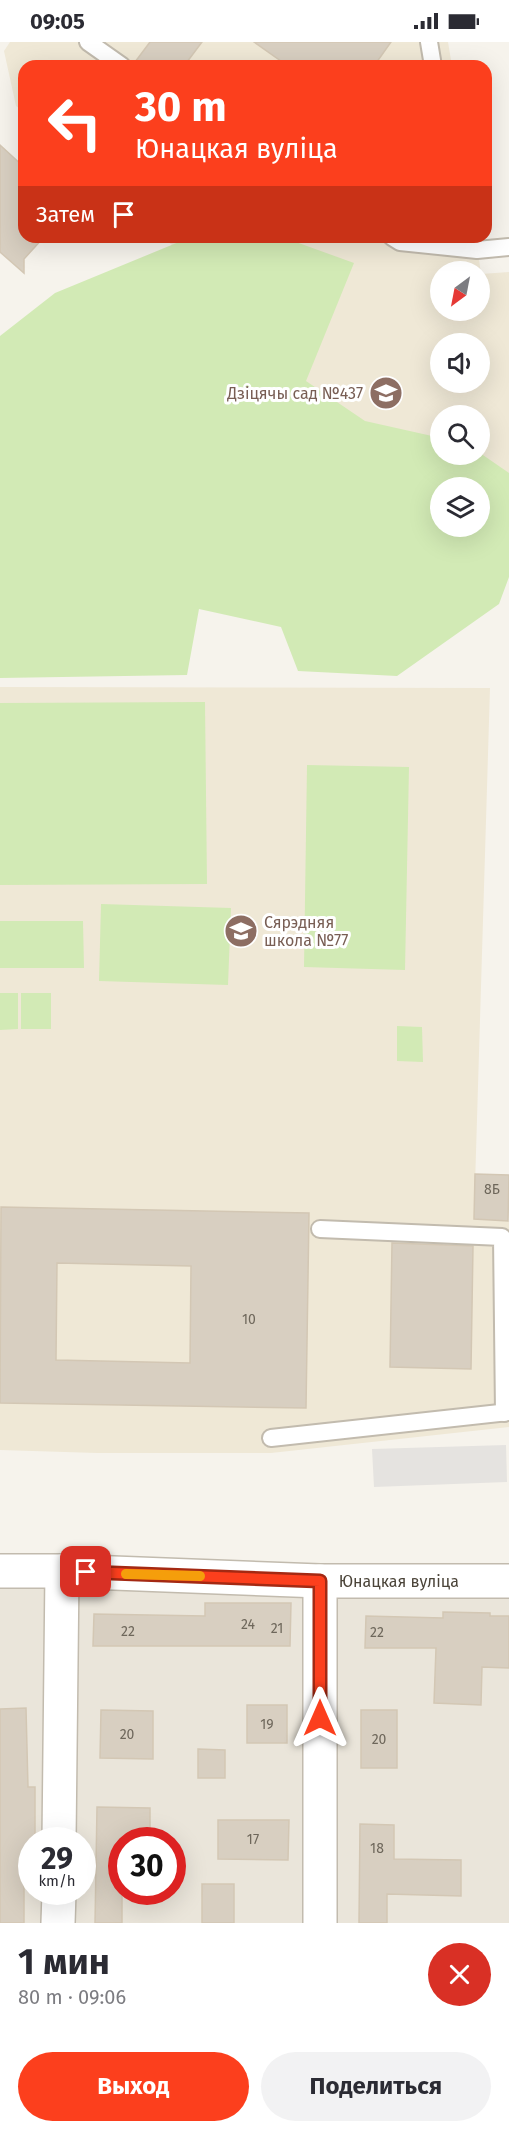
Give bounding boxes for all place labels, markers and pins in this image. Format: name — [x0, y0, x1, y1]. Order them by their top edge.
school or university icon: Дзіцячы сад №437 — [368, 375, 404, 411]
place label: Дзіцячы сад №437 — [226, 384, 363, 403]
school or university icon: Сярэдняя школа №77 — [223, 913, 259, 949]
place label: Сярэдняя школа №77 — [264, 913, 348, 950]
pin — [60, 1546, 111, 1597]

